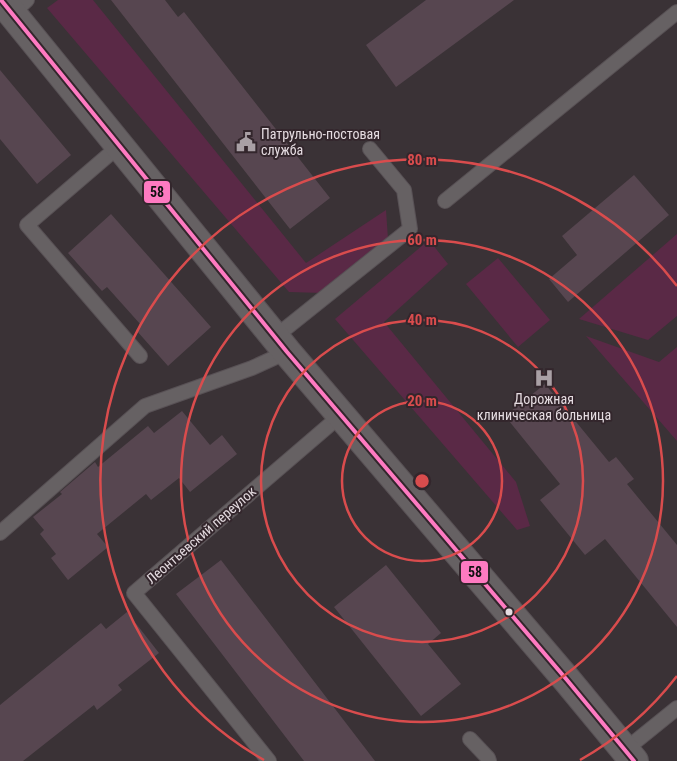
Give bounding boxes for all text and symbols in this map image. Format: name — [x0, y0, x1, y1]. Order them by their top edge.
place label: Патрульно-постовая служба — [261, 126, 380, 158]
public building icon: Патрульно-постовая служба — [235, 131, 257, 153]
text: 80 m — [407, 151, 437, 169]
line badge: 58 — [143, 180, 171, 204]
text: 58 — [150, 184, 164, 200]
text: 60 m — [407, 231, 437, 249]
text: 40 m — [407, 311, 437, 329]
hospital icon: Дорожная клиническая больница — [533, 367, 555, 389]
place label: Дорожная клиническая больница — [477, 391, 611, 423]
text: 20 m — [407, 392, 437, 410]
centre of rings — [413, 472, 431, 490]
street label: Леонтьевский переулок — [143, 483, 259, 587]
line badge: 58 — [460, 560, 489, 584]
text: 58 — [468, 564, 482, 580]
unlabelled marker — [504, 607, 514, 617]

